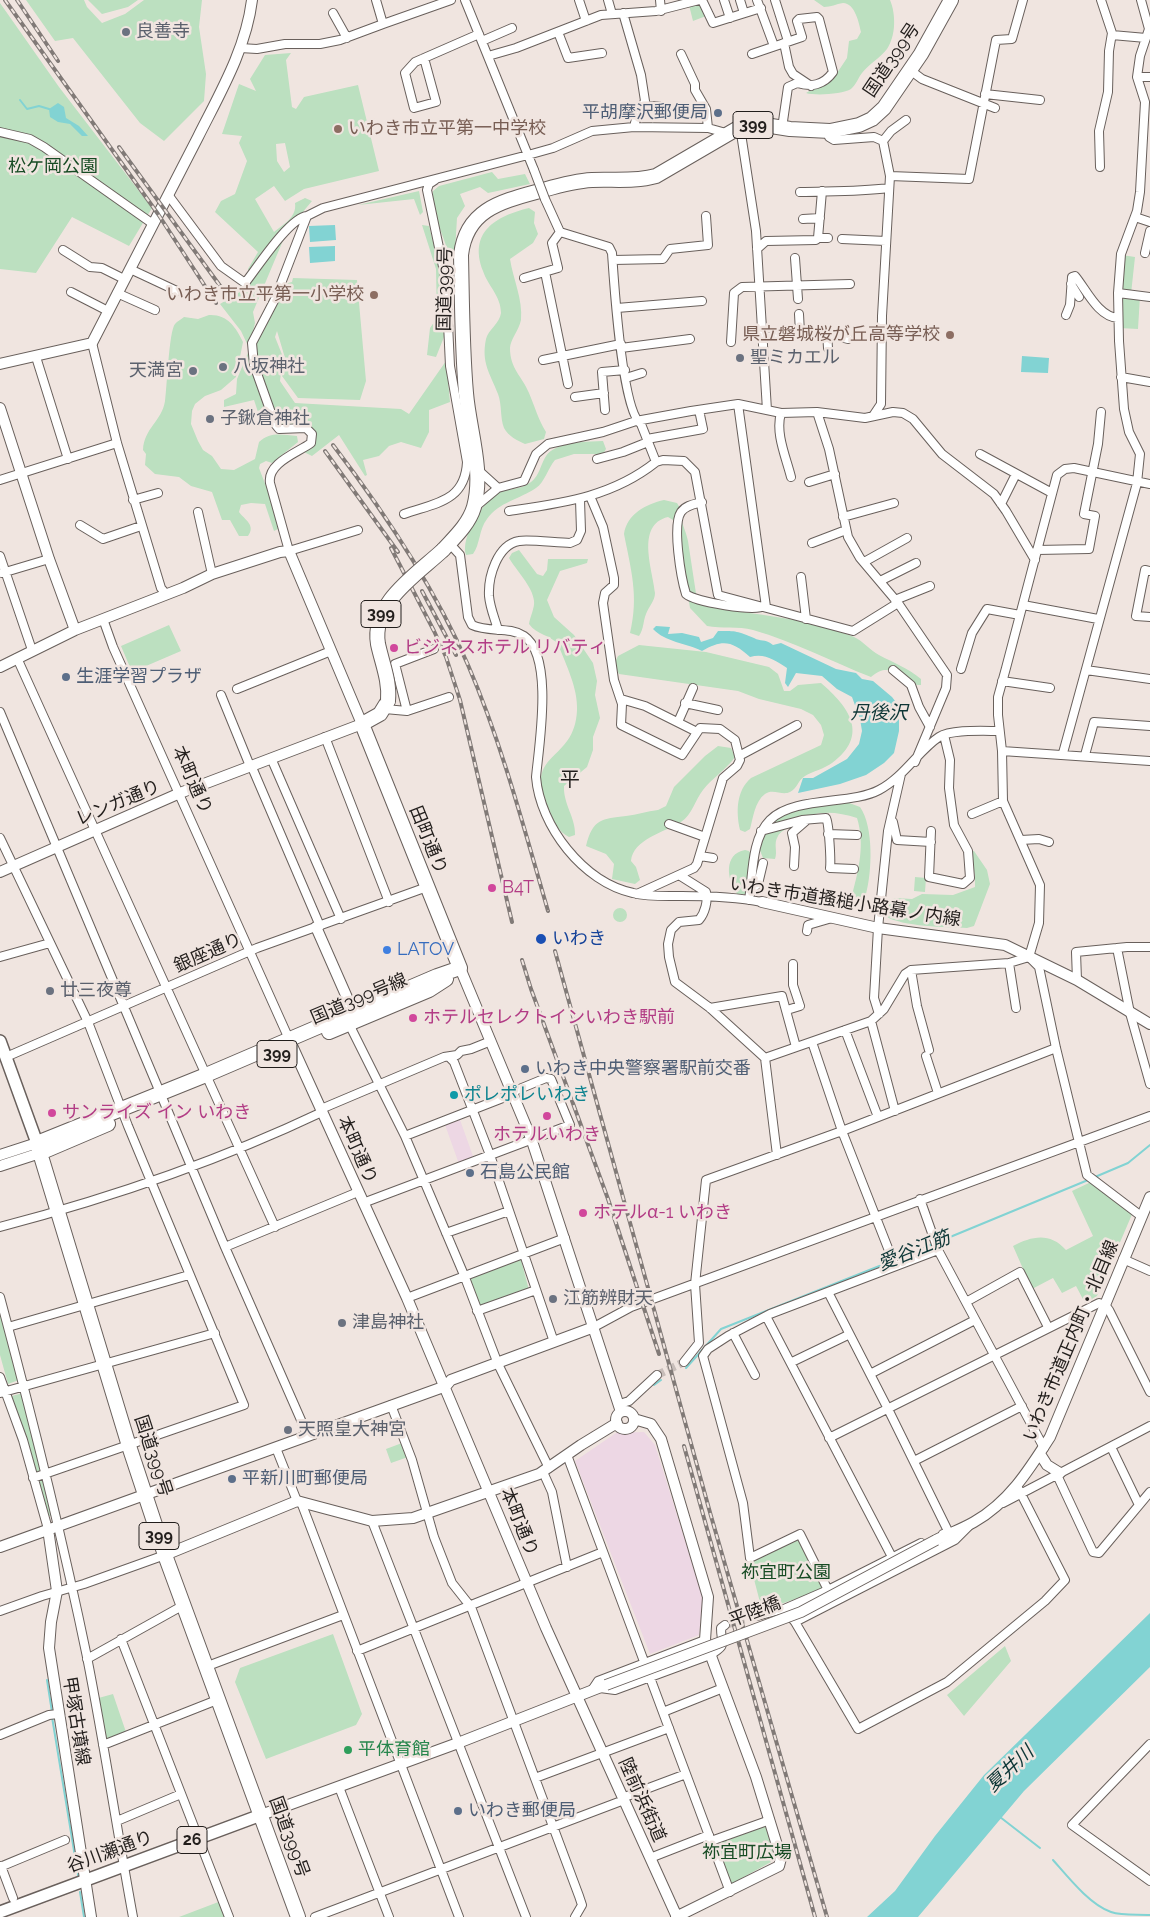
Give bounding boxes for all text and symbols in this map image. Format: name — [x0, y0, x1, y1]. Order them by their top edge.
street label: 国道399号 — [859, 19, 925, 101]
place label: 良善寺 — [136, 21, 190, 43]
marker: 良善寺 — [120, 26, 132, 38]
place label: 平胡摩沢郵便局 — [582, 102, 708, 124]
marker: 平胡摩沢郵便局 — [712, 107, 724, 119]
road number: 399 — [733, 112, 773, 138]
place label: いわき市立平第一中学校 — [348, 118, 546, 140]
marker: いわき市立平第一中学校 — [332, 123, 344, 135]
park label: 松ケ岡公園 — [8, 156, 98, 178]
street label: 国道399号 — [433, 246, 457, 332]
place label: いわき市立平第一小学校 — [166, 284, 364, 306]
marker: いわき市立平第一小学校 — [368, 289, 380, 301]
place label: 県立磐城桜が丘高等学校 — [742, 324, 940, 346]
marker: 県立磐城桜が丘高等学校 — [944, 329, 956, 341]
place label: 聖ミカエル — [750, 347, 840, 369]
marker: 聖ミカエル — [734, 352, 746, 364]
place label: 八坂神社 — [233, 356, 305, 378]
place label: 天満宮 — [129, 360, 183, 382]
marker: 八坂神社 — [217, 361, 229, 373]
marker: 天満宮 — [187, 365, 199, 377]
place label: 子鍬倉神社 — [220, 408, 310, 430]
marker: 子鍬倉神社 — [204, 413, 216, 425]
road number: 399 — [361, 600, 401, 628]
place label: ビジネスホテル リバティ — [404, 637, 607, 659]
marker: ビジネスホテル リバティ — [388, 642, 400, 654]
place label: 生涯学習プラザ — [76, 666, 202, 688]
marker: 生涯学習プラザ — [60, 671, 72, 683]
water label: 丹後沢 — [851, 702, 907, 724]
street label: 本町通り — [167, 743, 217, 817]
district label: 平 — [560, 768, 580, 792]
street label: レンガ通り — [72, 775, 164, 831]
street label: 田町通り — [405, 803, 451, 877]
street label: いわき市道搔槌小路幕ノ内線 — [728, 873, 962, 931]
place label: B4T — [502, 877, 534, 899]
marker: B4T — [486, 882, 498, 894]
street label: 銀座通り — [171, 928, 245, 978]
place label: いわき — [552, 928, 606, 950]
marker: いわき — [534, 932, 548, 946]
place label: LATOV — [397, 939, 454, 961]
marker: LATOV — [381, 944, 393, 956]
street label: 国道399号線 — [308, 969, 410, 1029]
place label: 廿三夜尊 — [60, 980, 132, 1002]
marker: 廿三夜尊 — [44, 985, 56, 997]
place label: ホテルセレクトインいわき駅前 — [423, 1007, 675, 1029]
marker: ホテルセレクトインいわき駅前 — [407, 1012, 419, 1024]
road number: 399 — [257, 1040, 297, 1068]
place label: いわき中央警察署駅前交番 — [535, 1058, 751, 1080]
marker: いわき中央警察署駅前交番 — [519, 1063, 531, 1075]
place label: ポレポレいわき — [464, 1084, 590, 1106]
marker: ポレポレいわき — [448, 1089, 460, 1101]
place label: サンライズ イン いわき — [62, 1102, 251, 1124]
marker: サンライズ イン いわき — [46, 1107, 58, 1119]
marker: ホテルいわき — [541, 1110, 553, 1122]
street label: 本町通り — [332, 1113, 382, 1187]
place label: ホテルいわき — [493, 1124, 601, 1146]
place label: 石島公民館 — [480, 1162, 570, 1184]
marker: 石島公民館 — [464, 1167, 476, 1179]
place label: ホテルα-1 いわき — [593, 1202, 732, 1224]
marker: ホテルα-1 いわき — [577, 1207, 589, 1219]
water label: 愛谷江筋 — [874, 1226, 954, 1276]
street label: いわき市道正内町・北目線 — [1019, 1237, 1123, 1445]
place label: 江筋辨財天 — [563, 1288, 653, 1310]
marker: 江筋辨財天 — [547, 1293, 559, 1305]
place label: 津島神社 — [352, 1312, 424, 1334]
marker: 津島神社 — [336, 1317, 348, 1329]
street label: 国道399号 — [130, 1412, 176, 1500]
place label: 天照皇大神宮 — [298, 1419, 406, 1441]
marker: 天照皇大神宮 — [282, 1424, 294, 1436]
place label: 平新川町郵便局 — [242, 1468, 368, 1490]
marker: 平新川町郵便局 — [226, 1473, 238, 1485]
street label: 本町通り — [496, 1485, 542, 1559]
road number: 399 — [139, 1522, 179, 1550]
park label: 祢宜町公園 — [741, 1562, 831, 1584]
street label: 平陸橋 — [726, 1592, 784, 1632]
street label: 甲塚古墳線 — [58, 1675, 94, 1767]
place label: 平体育館 — [358, 1739, 430, 1761]
water label: 夏井川 — [981, 1741, 1039, 1797]
marker: 平体育館 — [342, 1744, 354, 1756]
street label: 陸前浜街道 — [614, 1754, 670, 1846]
street label: 国道399号 — [264, 1794, 314, 1880]
place label: いわき郵便局 — [468, 1800, 576, 1822]
marker: いわき郵便局 — [452, 1805, 464, 1817]
street label: 谷川瀬通り — [64, 1826, 156, 1878]
road number: 26 — [177, 1826, 207, 1854]
park label: 祢宜町広場 — [702, 1842, 792, 1864]

